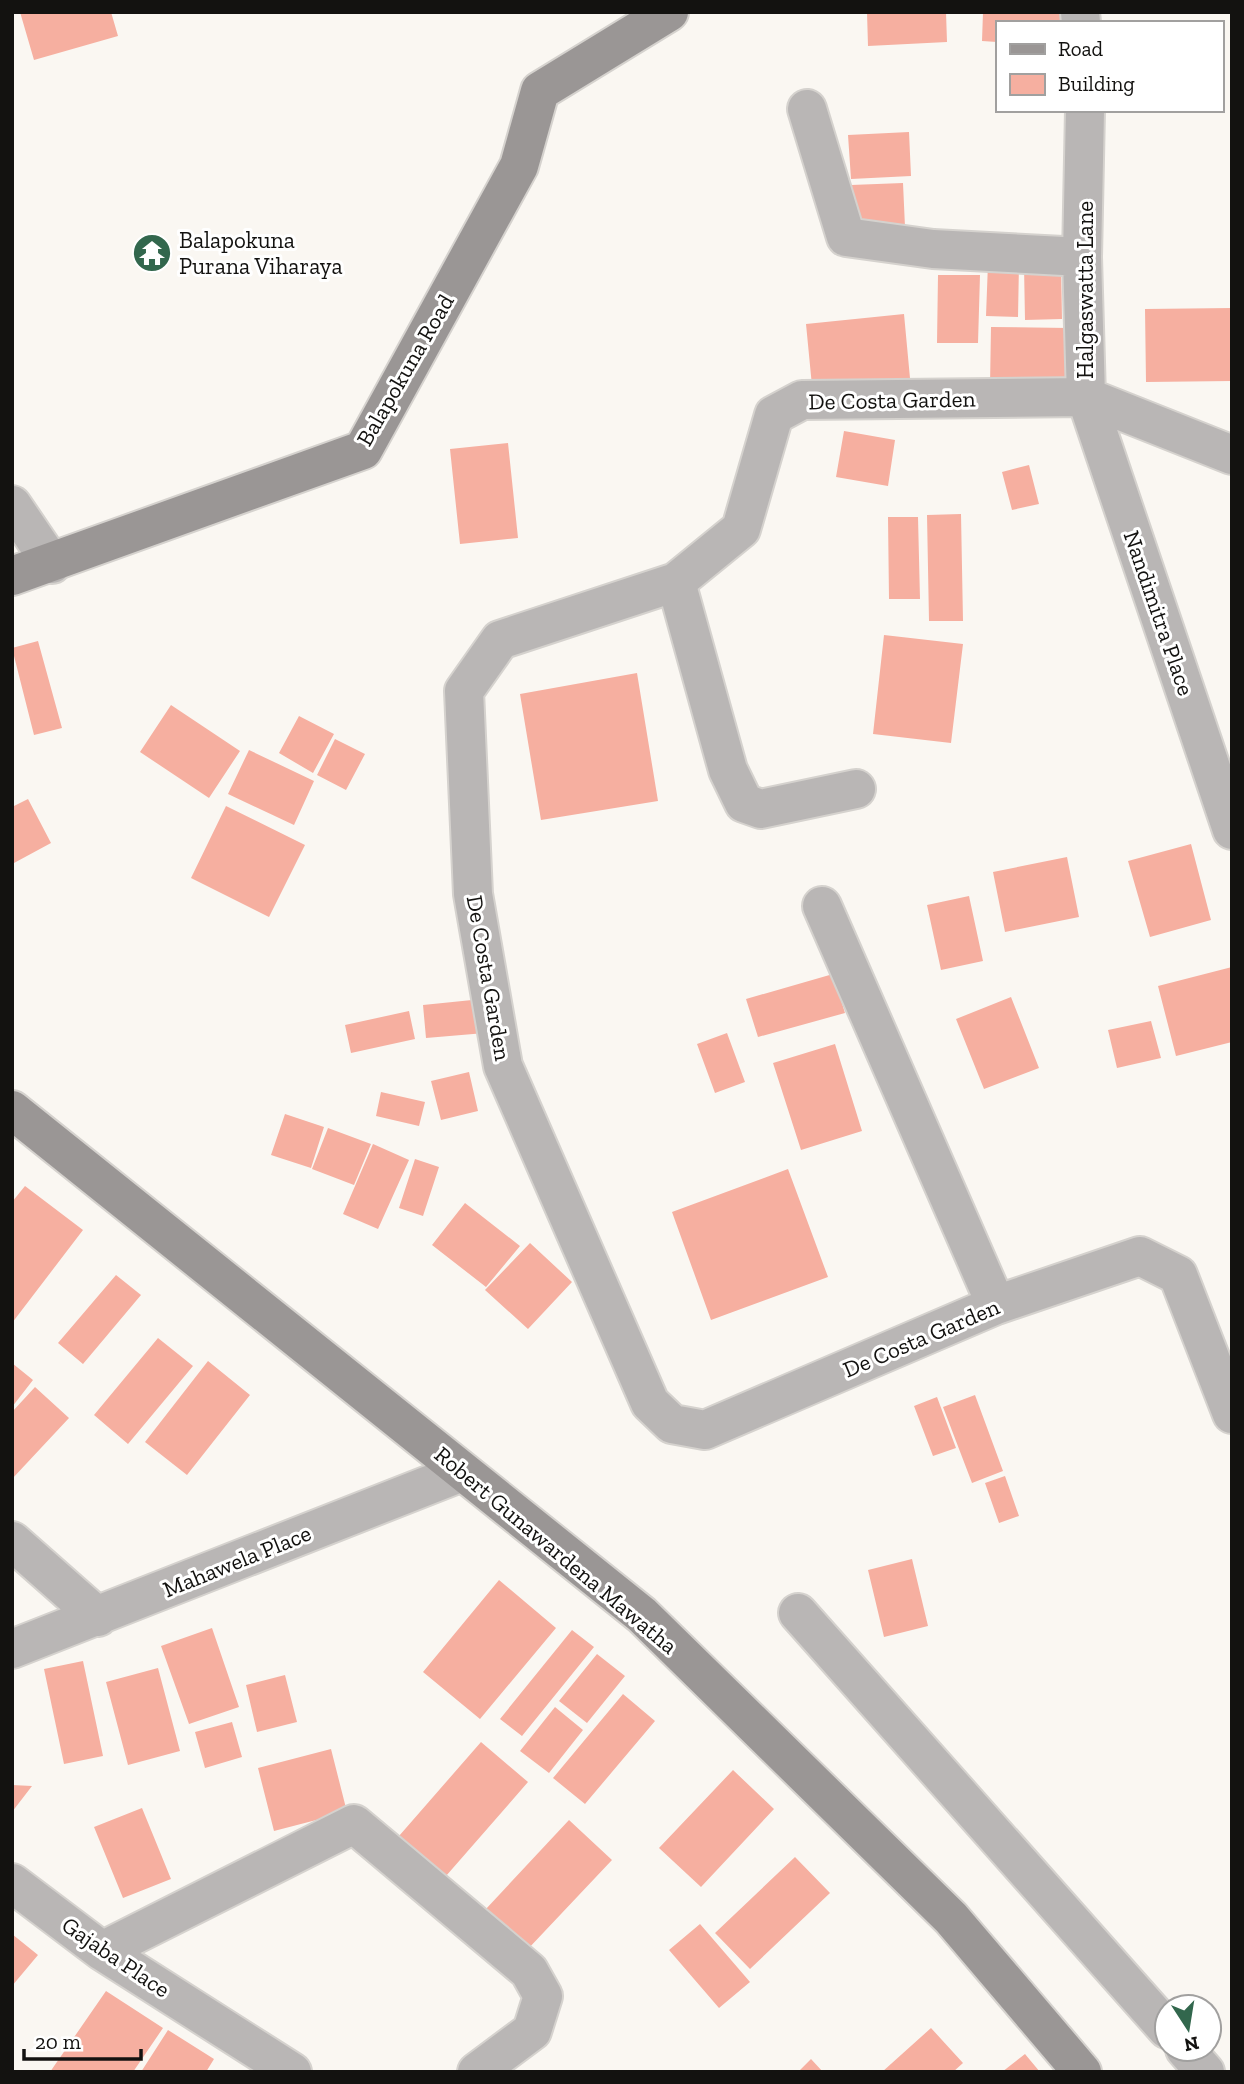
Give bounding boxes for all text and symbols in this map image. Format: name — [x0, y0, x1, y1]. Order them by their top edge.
legend — [996, 21, 1223, 112]
text: Road — [1058, 36, 1104, 61]
text: Building — [1058, 71, 1135, 96]
street label: Halgaswatta Lane — [1071, 201, 1099, 379]
place label: Balapokuna Purana Viharaya — [179, 226, 343, 280]
temple icon: Balapokuna Purana Viharaya — [131, 232, 173, 274]
street label: Balapokuna Road — [350, 289, 460, 451]
street label: De Costa Garden — [808, 385, 976, 415]
street label: Nandimitra Place — [1118, 527, 1200, 699]
street label: De Costa Garden — [461, 893, 517, 1063]
street label: De Costa Garden — [839, 1292, 1003, 1384]
street label: Robert Gunawardena Mawatha — [429, 1440, 683, 1660]
street label: Mahawela Place — [159, 1519, 315, 1603]
street label: Gajaba Place — [57, 1911, 175, 2003]
north arrow — [1153, 1993, 1223, 2063]
scale bar — [24, 2018, 142, 2062]
text: 20 m — [35, 2029, 81, 2054]
text: N — [1182, 2031, 1201, 2057]

